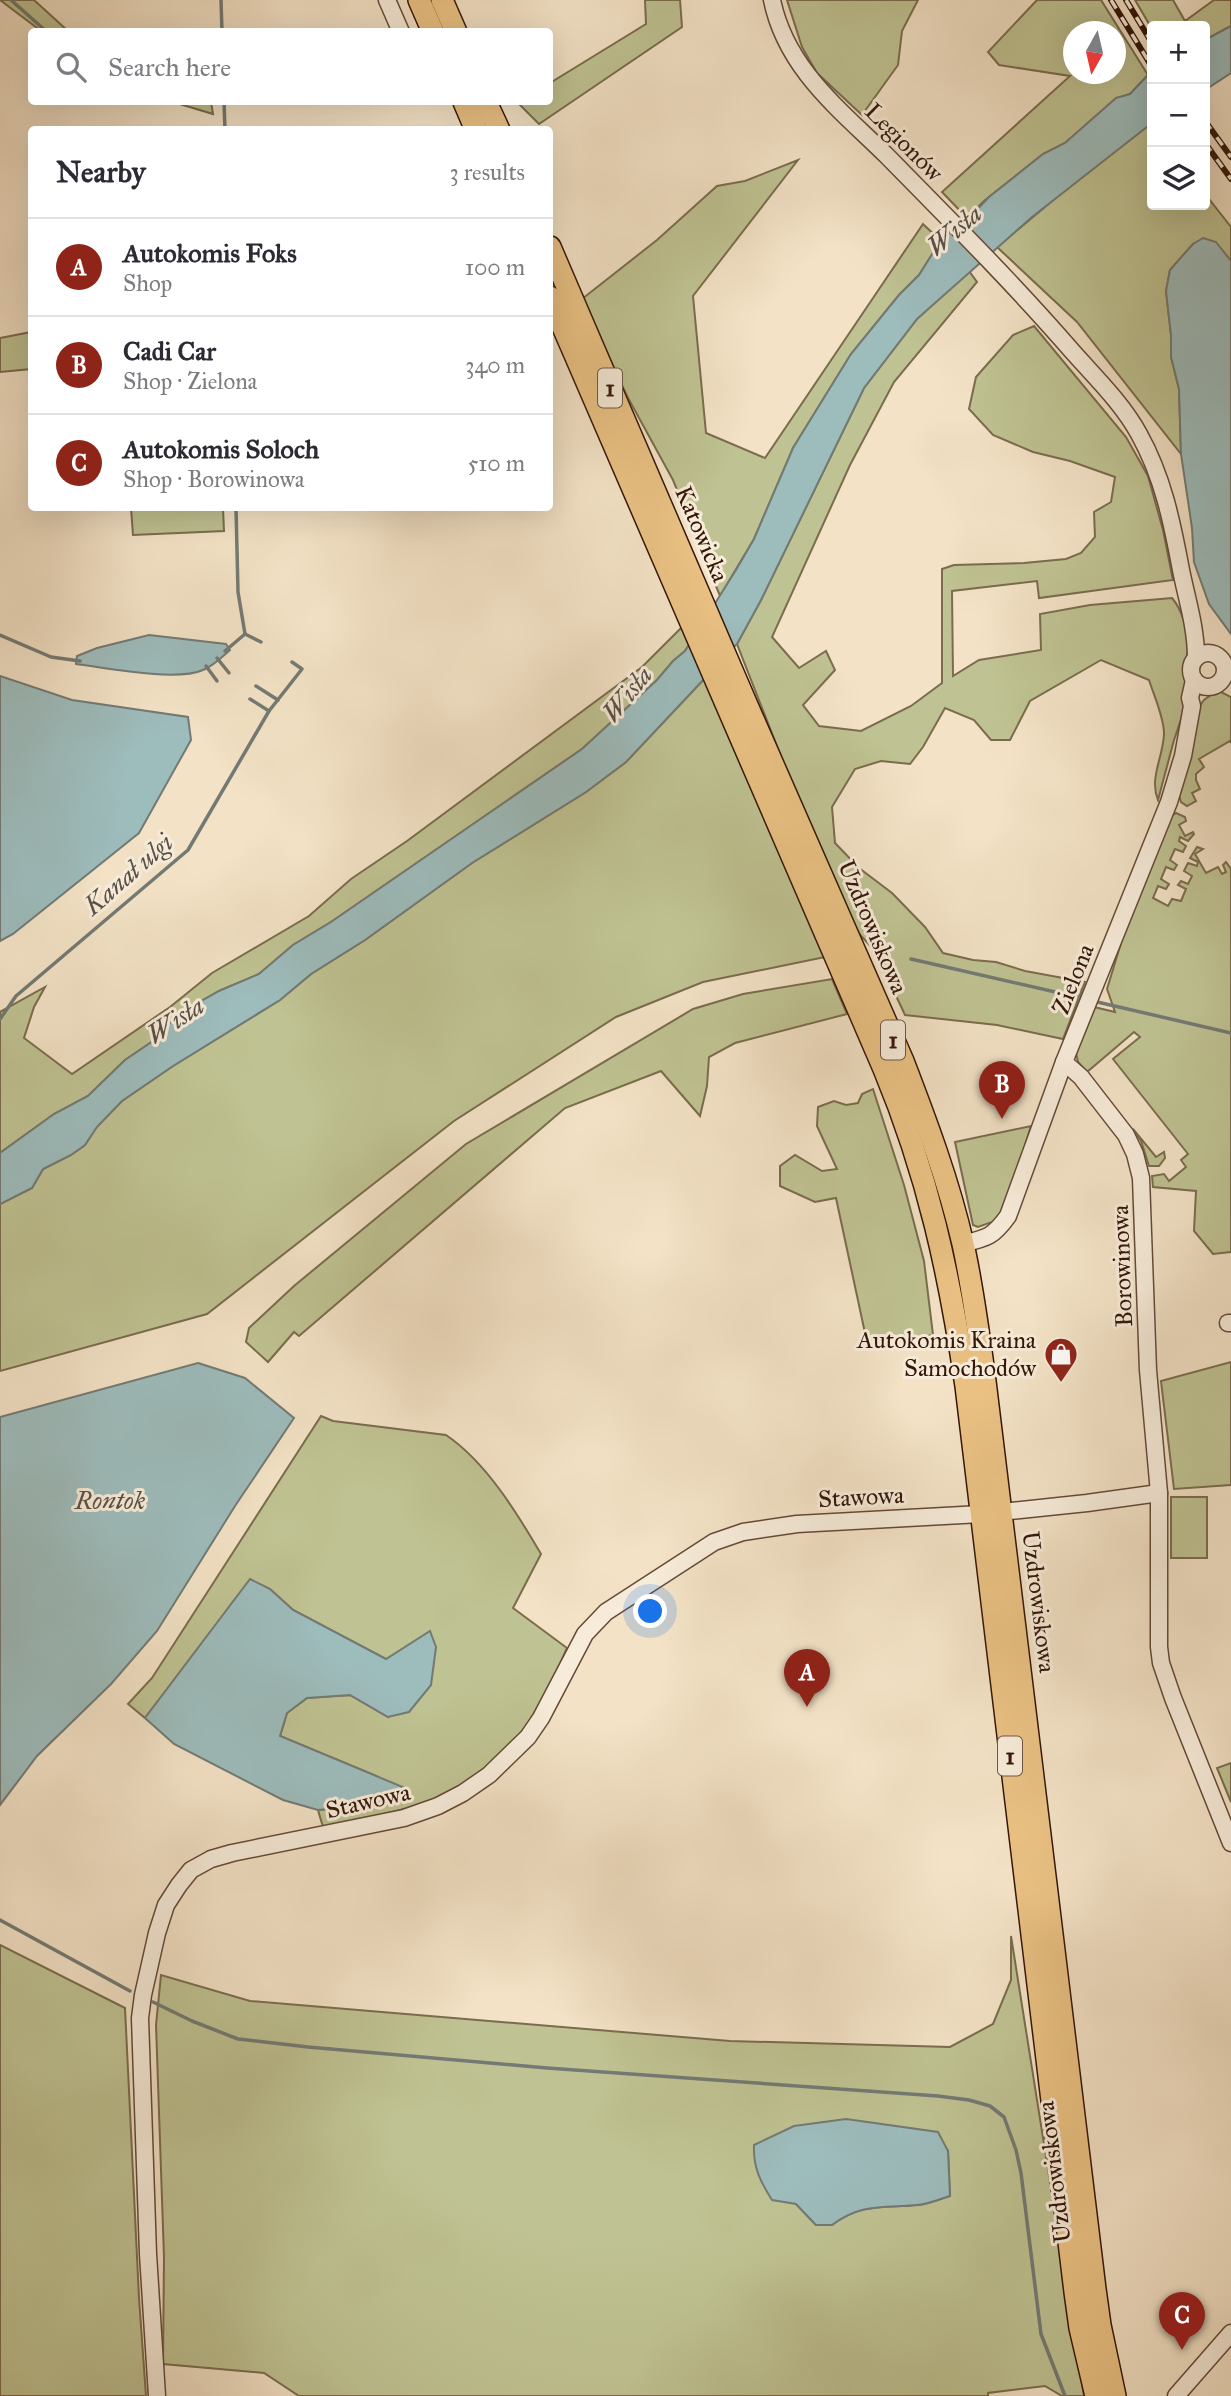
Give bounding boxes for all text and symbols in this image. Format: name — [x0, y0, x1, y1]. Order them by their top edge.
north arrow — [1063, 21, 1126, 84]
map controls — [1147, 21, 1210, 210]
button: + — [1147, 21, 1210, 84]
search box — [28, 28, 553, 105]
icon: search — [52, 48, 90, 86]
text: Search here — [108, 51, 231, 83]
button: − — [1147, 84, 1210, 147]
street label: Legionów — [859, 97, 950, 188]
button: layers — [1147, 147, 1210, 210]
text: Nearby — [56, 154, 146, 190]
text: 3 results — [449, 158, 525, 186]
water label: Wisła — [920, 197, 988, 263]
text: Autokomis Foks — [123, 237, 297, 269]
text: A — [71, 253, 87, 281]
text: 100 m — [465, 253, 525, 281]
text: Shop — [123, 269, 172, 297]
text: Cadi Car — [123, 335, 216, 367]
text: B — [71, 351, 87, 379]
text: 340 m — [465, 351, 525, 379]
text: Shop · Zielona — [123, 367, 257, 395]
road number: 1 — [598, 368, 622, 408]
text: Autokomis Soloch — [123, 433, 319, 465]
text: C — [71, 449, 87, 477]
text: 510 m — [468, 449, 525, 477]
text: Shop · Borowinowa — [123, 465, 304, 493]
street label: Katowicka — [668, 481, 736, 587]
water label: Wisła — [595, 660, 659, 728]
water label: Kanał ulgi — [75, 826, 180, 923]
street label: Uzdrowiskowa — [831, 856, 915, 999]
street label: Zielona — [1045, 939, 1101, 1019]
water label: Wisła — [140, 989, 210, 1051]
road number: 1 — [881, 1021, 905, 1060]
pin: B — [979, 1061, 1025, 1119]
street label: Borowinowa — [1105, 1203, 1139, 1328]
place label: Autokomis Kraina Samochodów — [856, 1325, 1037, 1383]
shop icon: Autokomis Kraina Samochodów — [1042, 1335, 1080, 1384]
street label: Stawowa — [817, 1480, 905, 1514]
water label: Rontok — [74, 1484, 146, 1516]
street label: Uzdrowiskowa — [1015, 1529, 1063, 1675]
your location — [633, 1594, 667, 1628]
pin: A — [784, 1649, 830, 1707]
road number: 1 — [998, 1736, 1022, 1776]
street label: Stawowa — [323, 1777, 414, 1825]
street label: Uzdrowiskowa — [1030, 2099, 1078, 2245]
pin: C — [1159, 2292, 1205, 2350]

